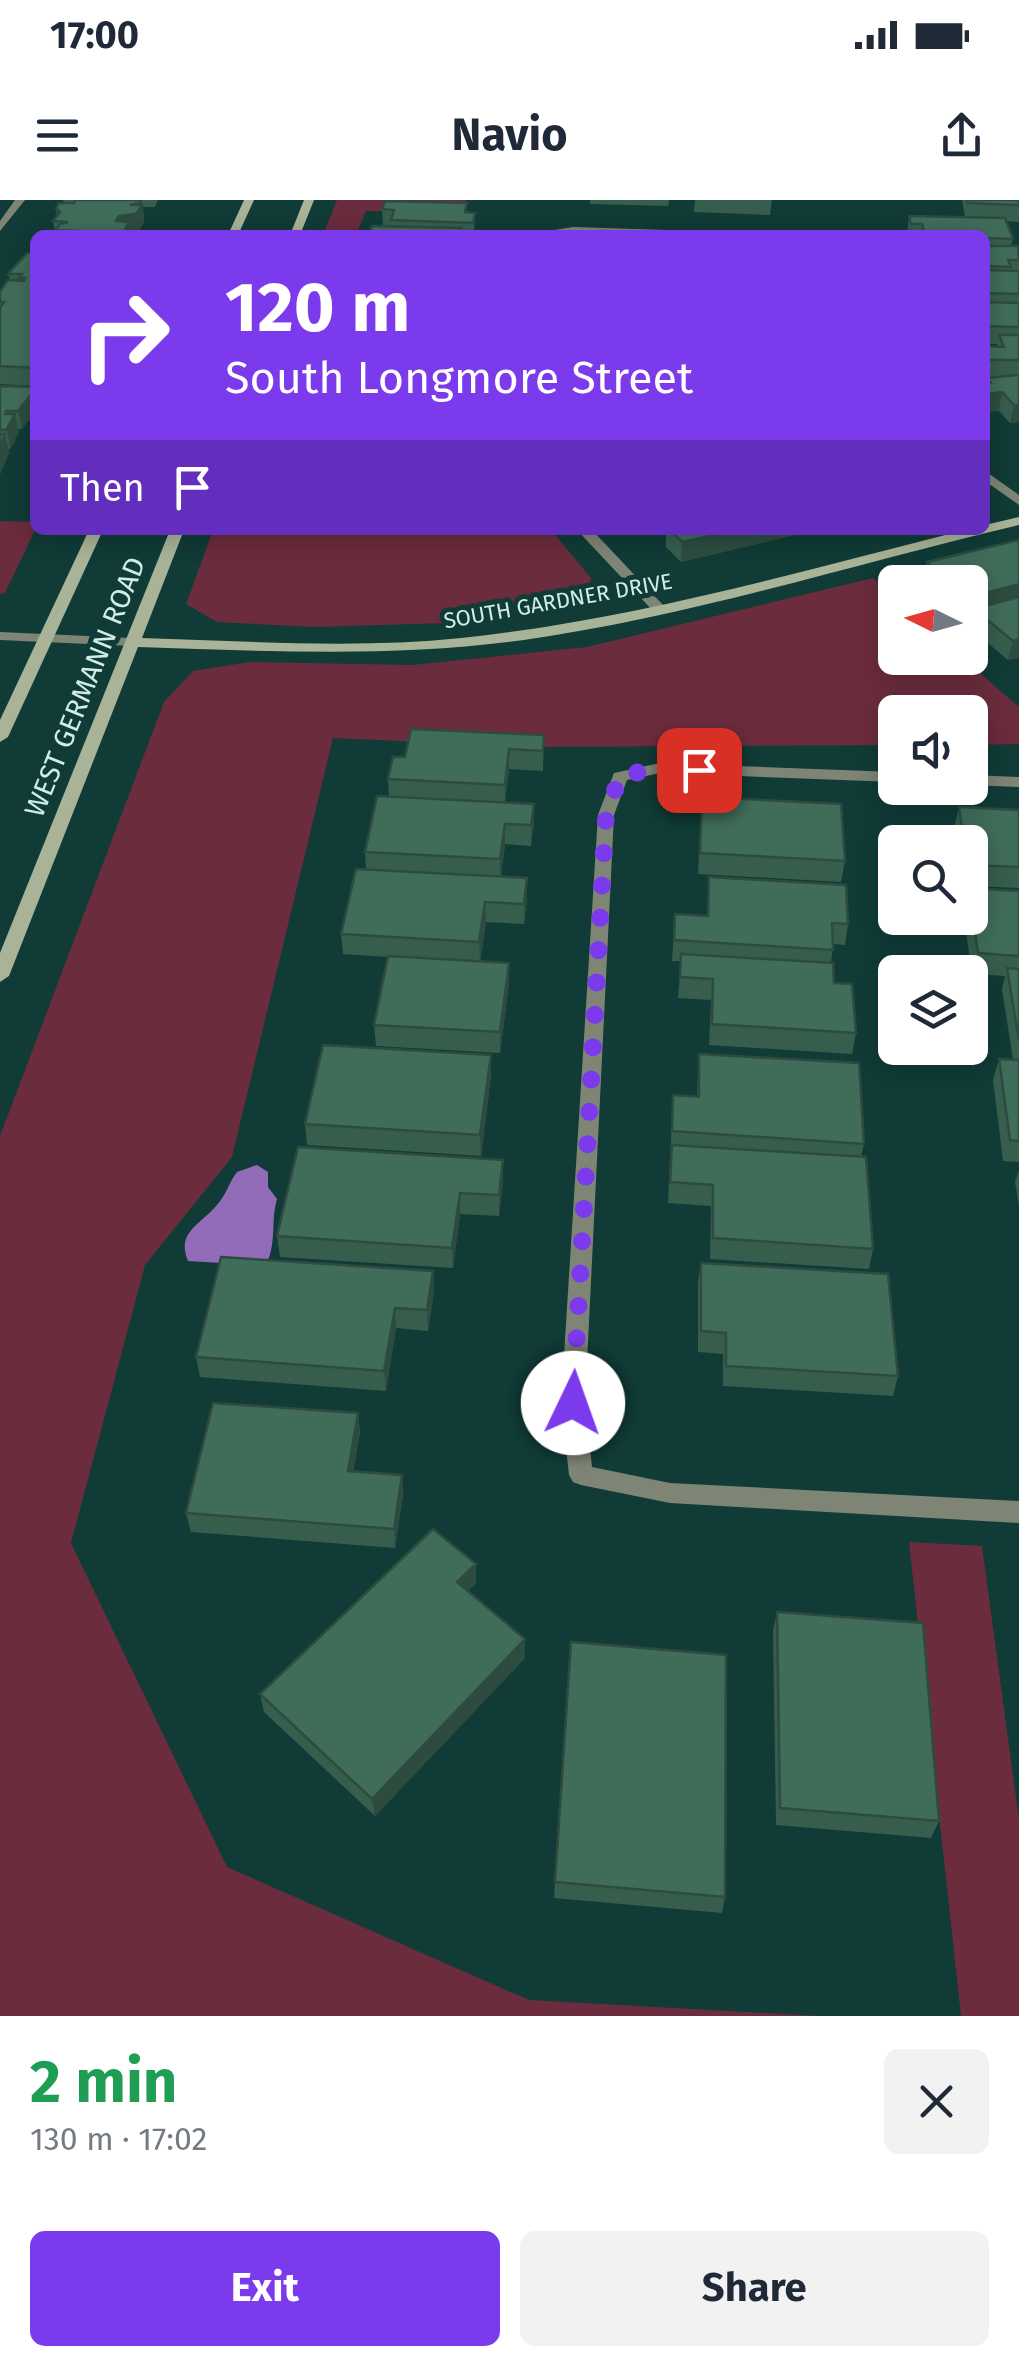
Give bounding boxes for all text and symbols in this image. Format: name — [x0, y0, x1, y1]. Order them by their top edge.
text: 17:00 — [50, 12, 139, 58]
icon: menu — [30, 108, 85, 163]
text: Navio — [452, 108, 567, 162]
icon: share — [934, 108, 989, 163]
text: 120 m — [225, 266, 410, 350]
icon: right — [60, 270, 190, 400]
text: South Longmore Street — [225, 351, 693, 405]
icon: arrive — [165, 460, 220, 515]
text: Then — [60, 465, 145, 511]
street label: WEST GERMANN ROAD — [18, 552, 152, 822]
north arrow — [878, 565, 988, 675]
map controls — [878, 565, 988, 1065]
street label: SOUTH GARDNER DRIVE — [442, 568, 674, 634]
button: sound — [878, 695, 988, 805]
pin — [657, 728, 742, 813]
icon: arrive — [672, 743, 727, 798]
button: search — [878, 825, 988, 935]
button: layers — [878, 955, 988, 1065]
position arrow — [521, 1351, 625, 1455]
text: 2 min — [30, 2046, 177, 2118]
button: close — [884, 2049, 989, 2154]
text: 130 m · 17:02 — [30, 2120, 207, 2158]
button: Exit — [30, 2231, 500, 2346]
button: Share — [520, 2231, 989, 2346]

